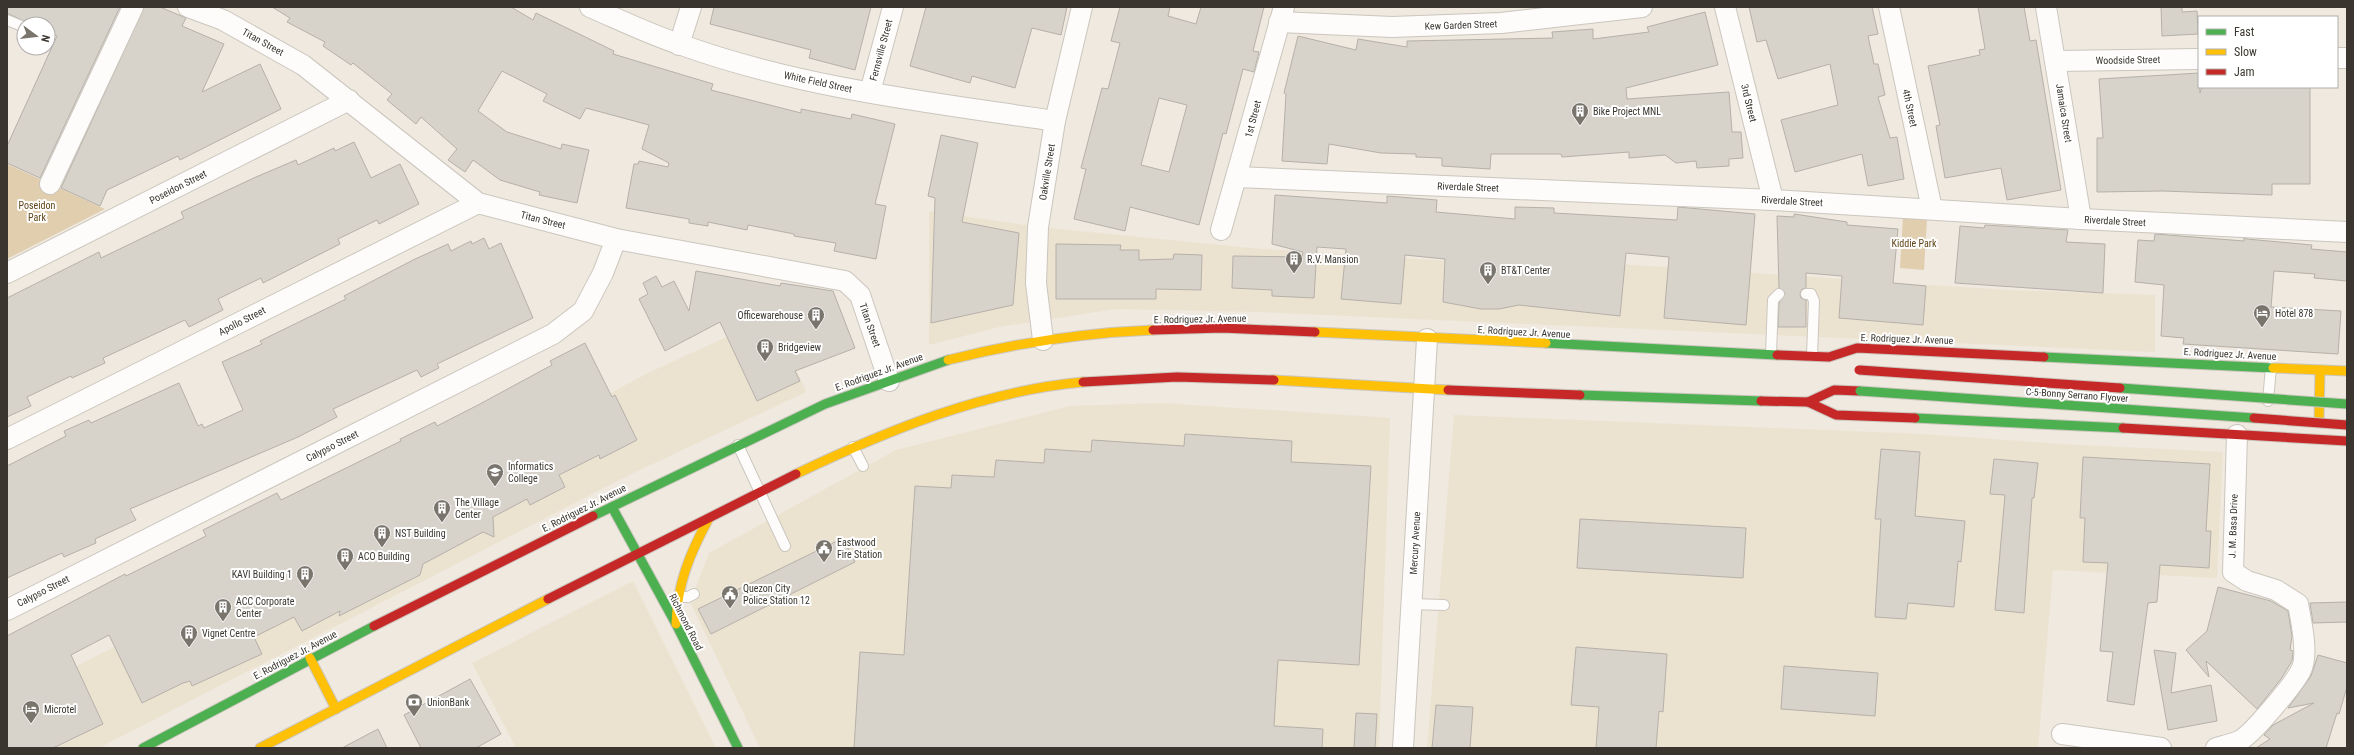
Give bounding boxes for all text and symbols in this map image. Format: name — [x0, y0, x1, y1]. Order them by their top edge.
north arrow — [16, 16, 56, 56]
legend — [2198, 16, 2338, 88]
street label: Fernsville Street — [867, 18, 895, 82]
street label: Kew Garden Street — [1424, 18, 1498, 32]
text: Fast — [2234, 25, 2255, 39]
street label: Titan Street — [240, 26, 286, 58]
text: N — [38, 34, 52, 44]
text: Slow — [2234, 45, 2257, 59]
street label: Woodside Street — [2096, 54, 2160, 66]
text: Jam — [2234, 65, 2255, 79]
street label: White Field Street — [783, 69, 853, 95]
street label: 3rd Street — [1739, 83, 1759, 123]
street label: Jamaica Street — [2054, 83, 2074, 143]
street label: 4th Street — [1901, 88, 1919, 128]
street label: 1st Street — [1243, 99, 1263, 139]
building icon: Bike Project MNL — [1570, 101, 1590, 126]
place label: Bike Project MNL — [1593, 106, 1661, 117]
street label: Oakville Street — [1037, 143, 1057, 201]
street label: Poseidon Street — [148, 168, 208, 206]
street label: Riverdale Street — [1437, 180, 1499, 194]
street label: Riverdale Street — [1761, 194, 1823, 208]
park label: Poseidon Park — [19, 200, 56, 223]
street label: Titan Street — [519, 209, 567, 231]
street label: Riverdale Street — [2084, 214, 2146, 228]
park label: Kiddie Park — [1892, 238, 1937, 249]
building icon: R.V. Mansion — [1284, 249, 1304, 274]
place label: R.V. Mansion — [1307, 254, 1358, 265]
building icon: BT&T Center — [1478, 260, 1498, 285]
place label: BT&T Center — [1501, 265, 1550, 276]
street label: Titan Street — [857, 302, 883, 348]
hotel icon: Hotel 878 — [2252, 303, 2272, 328]
street label: Apollo Street — [217, 304, 267, 337]
building icon: Officewarehouse — [806, 305, 826, 330]
place label: Hotel 878 — [2275, 308, 2313, 319]
place label: Officewarehouse — [737, 310, 803, 321]
street label: E. Rodriguez Jr. Avenue — [1154, 313, 1247, 325]
street label: E. Rodriguez Jr. Avenue — [1477, 324, 1571, 340]
street label: E. Rodriguez Jr. Avenue — [1861, 332, 1954, 346]
building icon: Bridgeview — [755, 337, 775, 362]
place label: Bridgeview — [778, 342, 822, 353]
street label: E. Rodriguez Jr. Avenue — [2183, 346, 2277, 362]
street label: E. Rodriguez Jr. Avenue — [834, 351, 925, 393]
street label: C-5-Bonny Serrano Flyover — [2025, 386, 2129, 404]
street label: Calypso Street — [304, 428, 360, 464]
place label: Informatics College — [508, 461, 554, 484]
school or university icon: Informatics College — [485, 462, 505, 487]
street label: E. Rodriguez Jr. Avenue — [540, 482, 628, 534]
street label: J. M. Basa Drive — [2226, 493, 2240, 558]
place label: The Village Center — [455, 497, 499, 520]
building icon: The Village Center — [432, 498, 452, 523]
street label: Mercury Avenue — [1408, 511, 1422, 575]
building icon: NST Building — [372, 523, 392, 548]
place label: NST Building — [395, 528, 446, 539]
place label: Eastwood Fire Station — [837, 537, 882, 560]
public building icon: Eastwood Fire Station — [814, 538, 834, 563]
building icon: ACO Building — [335, 546, 355, 571]
place label: ACO Building — [358, 551, 410, 562]
building icon: KAVI Building 1 — [295, 564, 315, 589]
place label: KAVI Building 1 — [232, 569, 292, 580]
street label: Calypso Street — [15, 573, 71, 609]
place label: Quezon City Police Station 12 — [743, 583, 810, 606]
public building icon: Quezon City Police Station 12 — [720, 584, 740, 609]
street label: Richmond Road — [667, 592, 705, 652]
place label: ACC Corporate Center — [236, 596, 295, 619]
building icon: ACC Corporate Center — [213, 597, 233, 622]
building icon: Vignet Centre — [179, 623, 199, 648]
place label: Vignet Centre — [202, 628, 256, 639]
street label: E. Rodriguez Jr. Avenue — [252, 628, 339, 682]
bank icon: UnionBank — [404, 692, 424, 717]
place label: UnionBank — [427, 697, 470, 708]
hotel icon: Microtel — [21, 699, 41, 724]
place label: Microtel — [44, 704, 76, 715]

